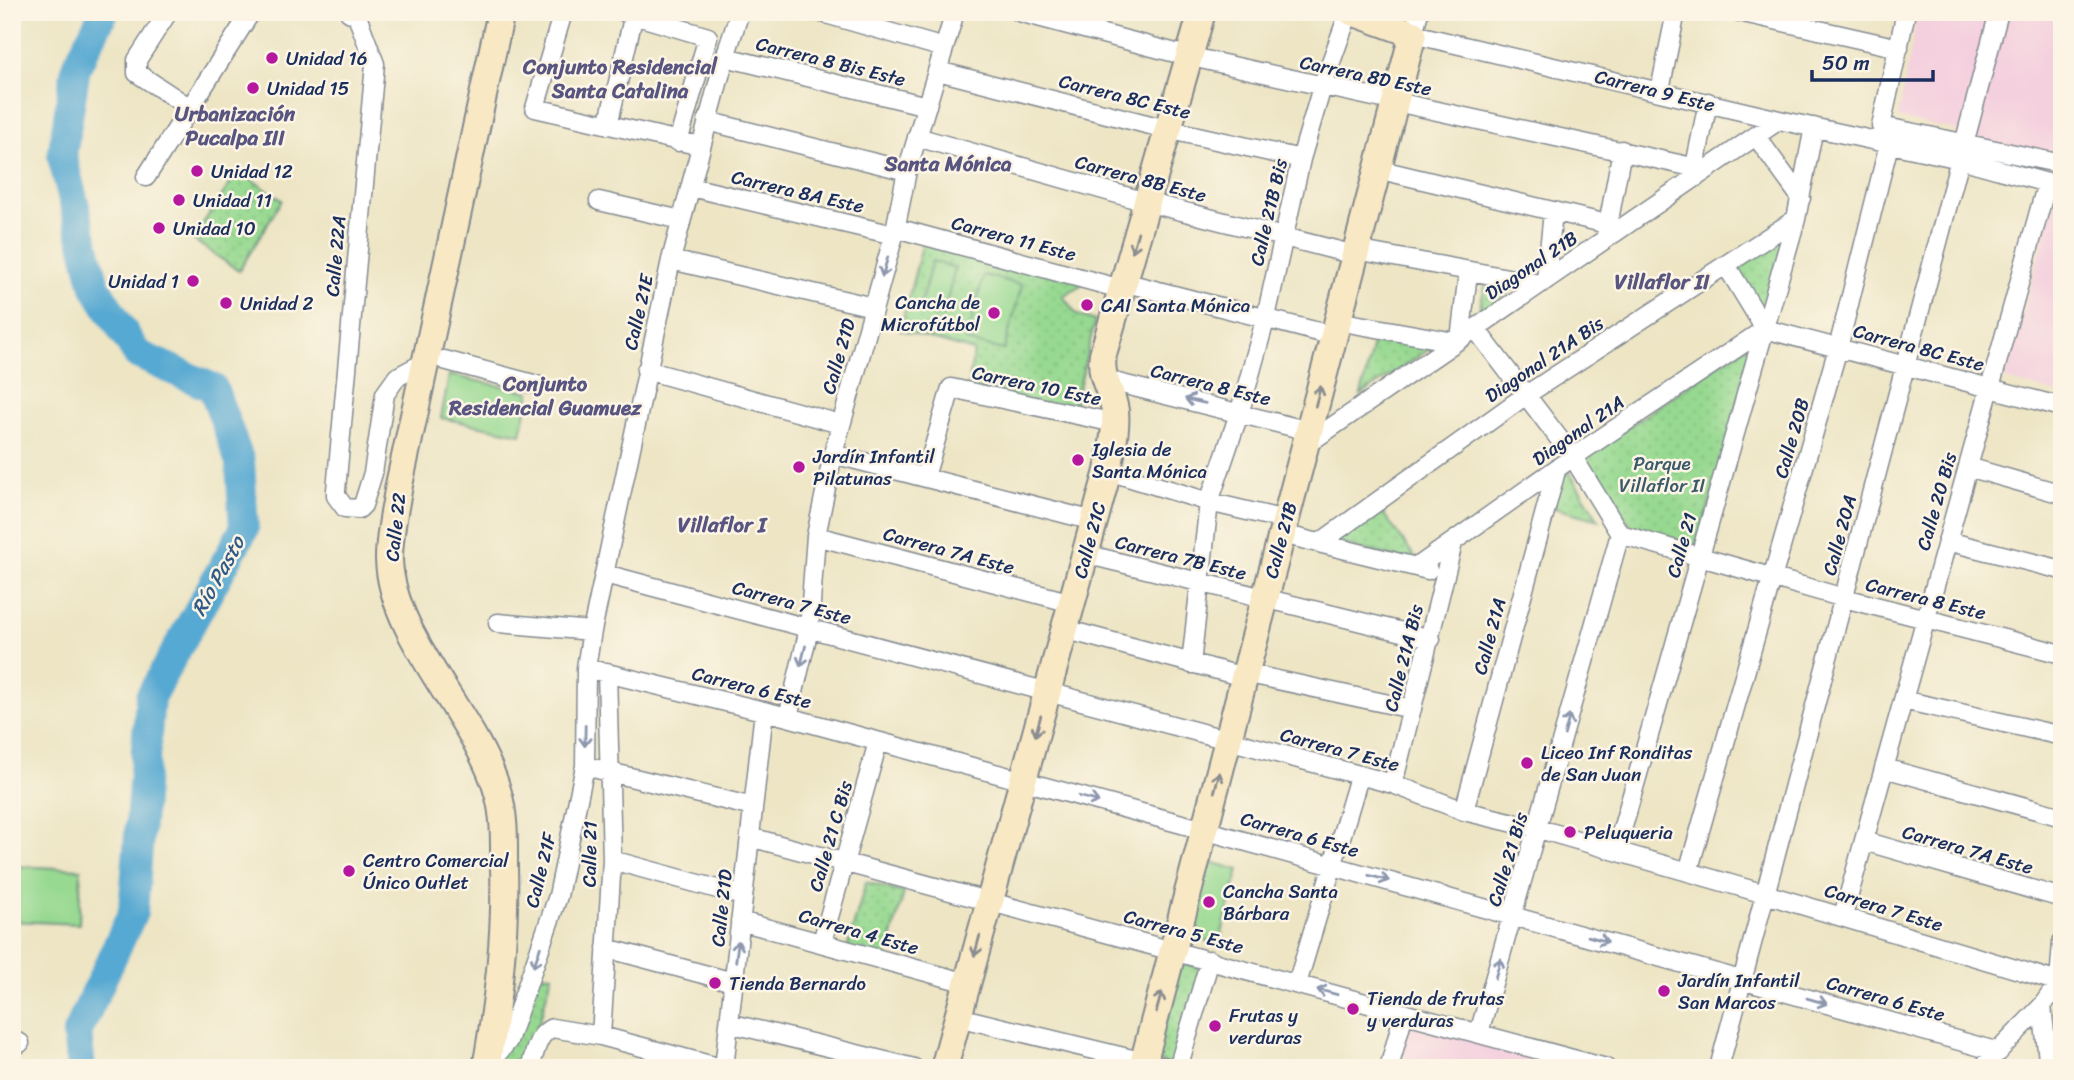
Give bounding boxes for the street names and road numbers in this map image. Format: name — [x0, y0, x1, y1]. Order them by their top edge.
street label: Carrera 8 Bis Este — [753, 27, 909, 96]
street label: Carrera 8D Este — [1297, 45, 1435, 106]
street label: Carrera 9 Este — [1591, 60, 1719, 121]
street label: Carrera 8C Este — [1056, 64, 1194, 129]
street label: Carrera 8B Este — [1072, 145, 1210, 212]
street label: Calle 21B Bis — [1240, 155, 1297, 269]
street label: Carrera 8A Este — [728, 160, 868, 223]
street label: Carrera 11 Este — [948, 206, 1080, 271]
street label: Calle 22A — [316, 214, 355, 298]
street label: Diagonal 21B — [1478, 222, 1585, 309]
street label: Calle 21E — [614, 270, 664, 353]
street label: Diagonal 21A Bis — [1478, 307, 1611, 412]
street label: Calle 21D — [812, 314, 865, 398]
street label: Carrera 8C Este — [1850, 314, 1988, 381]
street label: Carrera 8 Este — [1147, 354, 1275, 415]
street label: Carrera 10 Este — [969, 356, 1105, 415]
street label: Diagonal 21A — [1525, 386, 1632, 475]
street label: Calle 20B — [1764, 394, 1819, 482]
street label: Calle 20 Bis — [1907, 448, 1966, 554]
street label: Calle 22 — [375, 491, 416, 563]
street label: Calle 20A — [1813, 491, 1866, 579]
street label: Calle 21C — [1063, 498, 1116, 582]
street label: Calle 21B — [1254, 498, 1307, 582]
street label: Calle 21 — [1657, 509, 1706, 581]
street label: Carrera 7A Este — [880, 517, 1018, 584]
street label: Carrera 7B Este — [1112, 525, 1250, 590]
street label: Carrera 8 Este — [1862, 568, 1990, 629]
street label: Carrera 7 Este — [729, 571, 855, 634]
street label: Calle 21A — [1463, 594, 1516, 678]
street label: Calle 21A Bis — [1374, 601, 1433, 715]
street label: Carrera 6 Este — [689, 657, 815, 718]
street label: Carrera 7 Este — [1277, 718, 1403, 781]
street label: Calle 21 C Bis — [799, 777, 862, 895]
street label: Carrera 6 Este — [1237, 802, 1363, 867]
street label: Calle 21 Bis — [1478, 808, 1538, 910]
street label: Carrera 7A Este — [1899, 815, 2037, 884]
street label: Calle 21 — [572, 821, 607, 887]
street label: Calle 21F — [515, 828, 566, 911]
street label: Calle 21D — [701, 867, 742, 948]
street label: Carrera 7 Este — [1821, 874, 1947, 941]
street label: Carrera 4 Este — [795, 899, 923, 964]
street label: Carrera 5 Este — [1120, 900, 1248, 963]
street label: Carrera 6 Este — [1823, 966, 1949, 1031]

